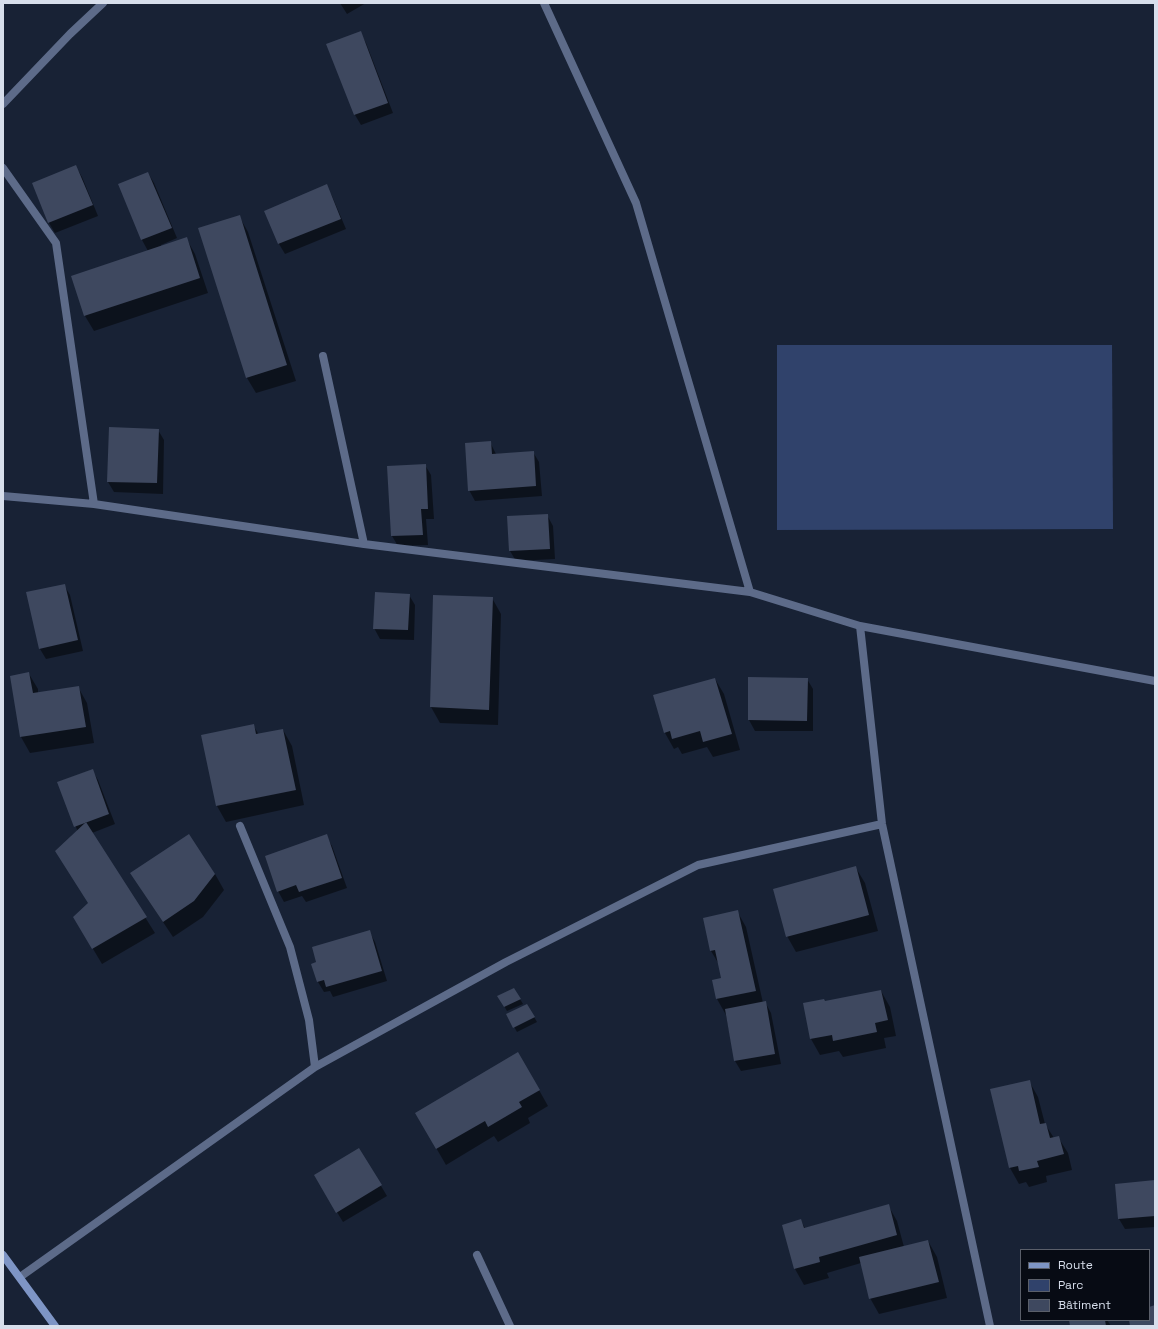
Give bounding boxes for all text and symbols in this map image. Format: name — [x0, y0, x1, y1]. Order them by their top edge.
legend — [1020, 1249, 1150, 1321]
text: Route — [1058, 1257, 1093, 1273]
text: Parc — [1058, 1277, 1083, 1293]
text: Bâtiment — [1058, 1297, 1111, 1313]

